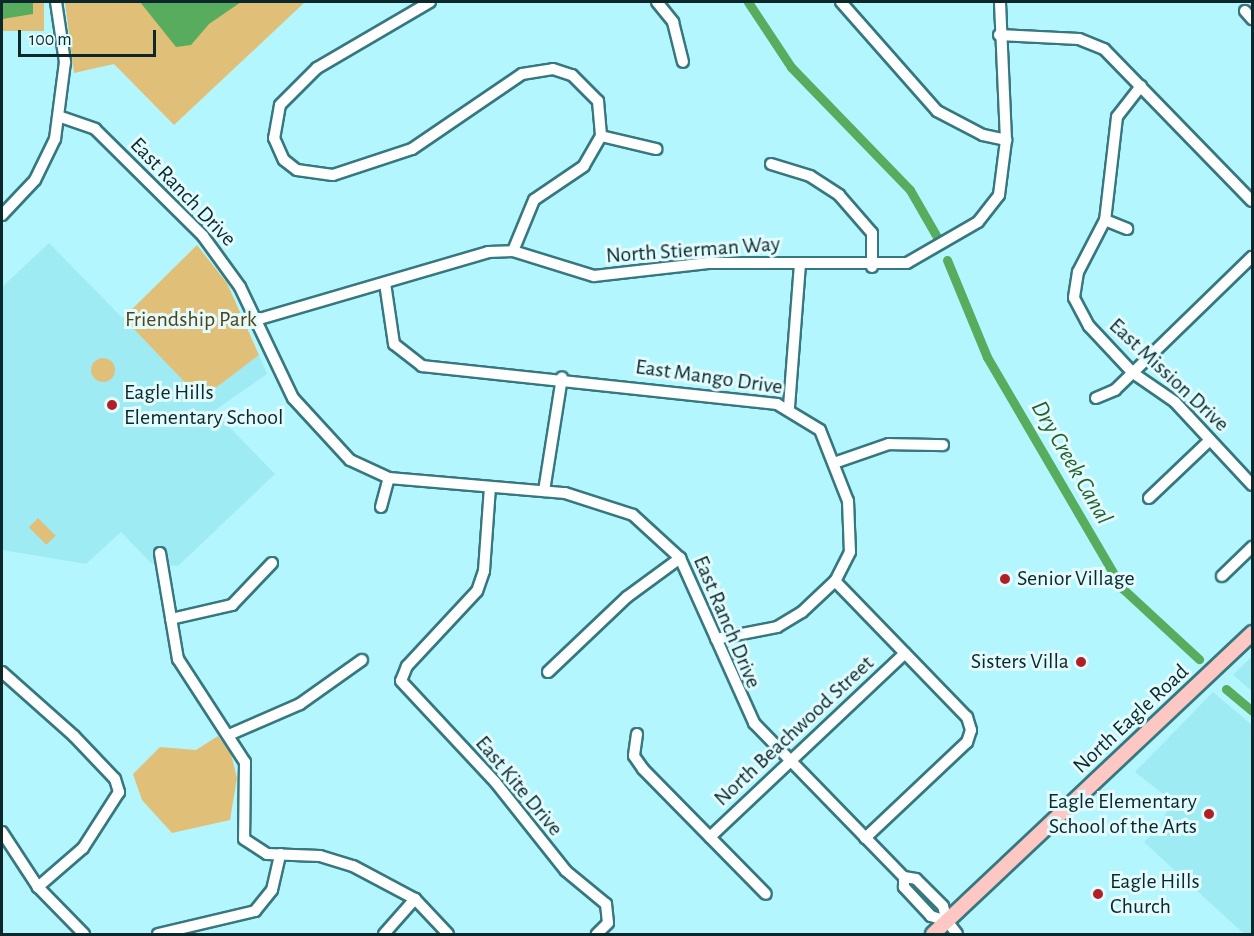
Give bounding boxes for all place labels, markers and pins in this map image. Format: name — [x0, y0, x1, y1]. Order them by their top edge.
place label: Eagle Hills Elementary School — [124, 379, 283, 430]
marker: Eagle Hills Elementary School — [105, 398, 119, 412]
place label: Senior Village — [1017, 566, 1135, 592]
marker: Senior Village — [998, 572, 1012, 586]
place label: Sisters Villa — [971, 649, 1069, 675]
marker: Sisters Villa — [1074, 655, 1088, 669]
place label: Eagle Elementary School of the Arts — [1048, 788, 1197, 840]
marker: Eagle Elementary School of the Arts — [1202, 807, 1216, 821]
place label: Eagle Hills Church — [1110, 868, 1200, 920]
marker: Eagle Hills Church — [1091, 887, 1105, 901]

